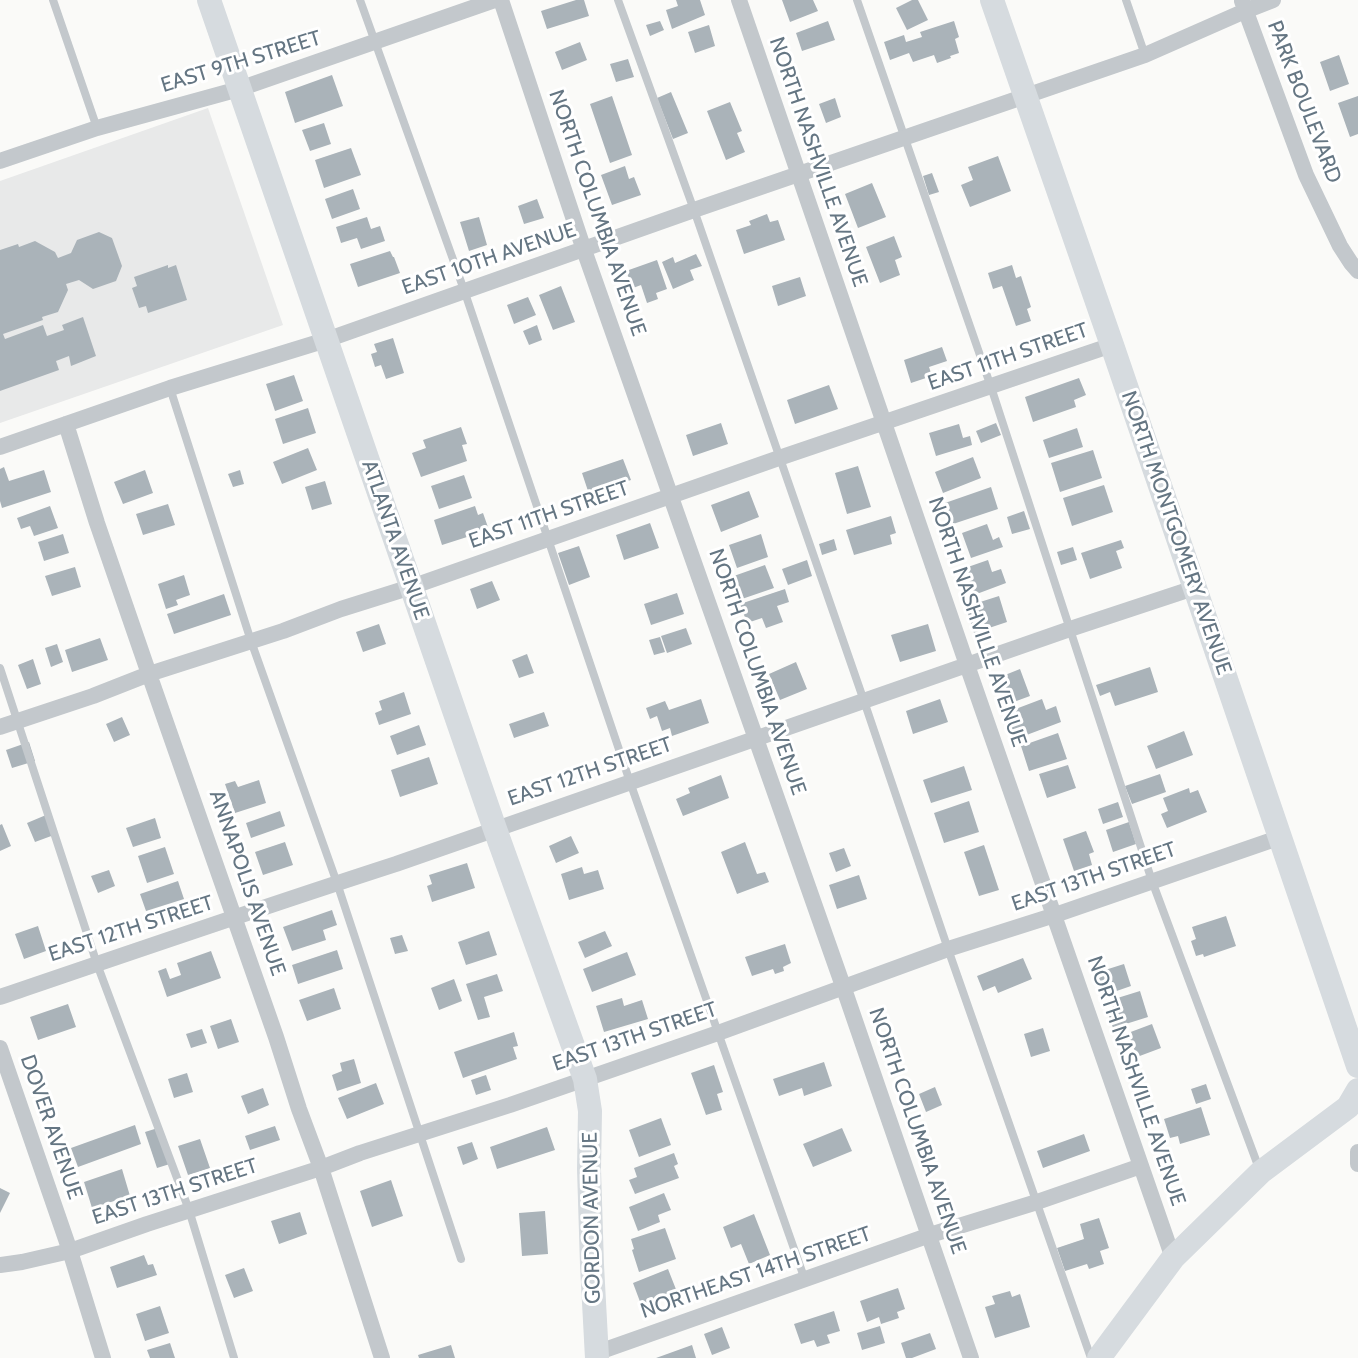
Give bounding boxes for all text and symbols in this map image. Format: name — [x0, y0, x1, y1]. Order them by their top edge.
street label: PARK BOULEVARD — [1261, 17, 1347, 187]
street label: EAST 9TH STREET — [158, 26, 324, 98]
street label: NORTH NASHVILLE AVENUE — [763, 34, 873, 290]
street label: NORTH COLUMBIA AVENUE — [543, 87, 651, 339]
street label: EAST 10TH AVENUE — [399, 217, 579, 301]
street label: EAST 11TH STREET — [925, 318, 1091, 396]
street label: NORTH MONTGOMERY AVENUE — [1115, 388, 1237, 678]
street label: ATLANTA AVENUE — [356, 457, 434, 623]
street label: EAST 11TH STREET — [466, 476, 632, 554]
street label: NORTH NASHVILLE AVENUE — [922, 494, 1032, 750]
street label: NORTH COLUMBIA AVENUE — [703, 546, 811, 798]
street label: EAST 12TH STREET — [505, 732, 675, 812]
street label: ANNAPOLIS AVENUE — [203, 787, 291, 979]
street label: EAST 13TH STREET — [1008, 837, 1180, 917]
street label: EAST 12TH STREET — [45, 890, 217, 968]
street label: NORTH NASHVILLE AVENUE — [1081, 953, 1191, 1209]
street label: EAST 13TH STREET — [549, 997, 721, 1077]
street label: NORTH COLUMBIA AVENUE — [863, 1005, 971, 1257]
street label: DOVER AVENUE — [15, 1052, 87, 1202]
street label: GORDON AVENUE — [578, 1132, 606, 1304]
street label: EAST 13TH STREET — [89, 1153, 261, 1231]
street label: NORTHEAST 14TH STREET — [637, 1222, 875, 1324]

